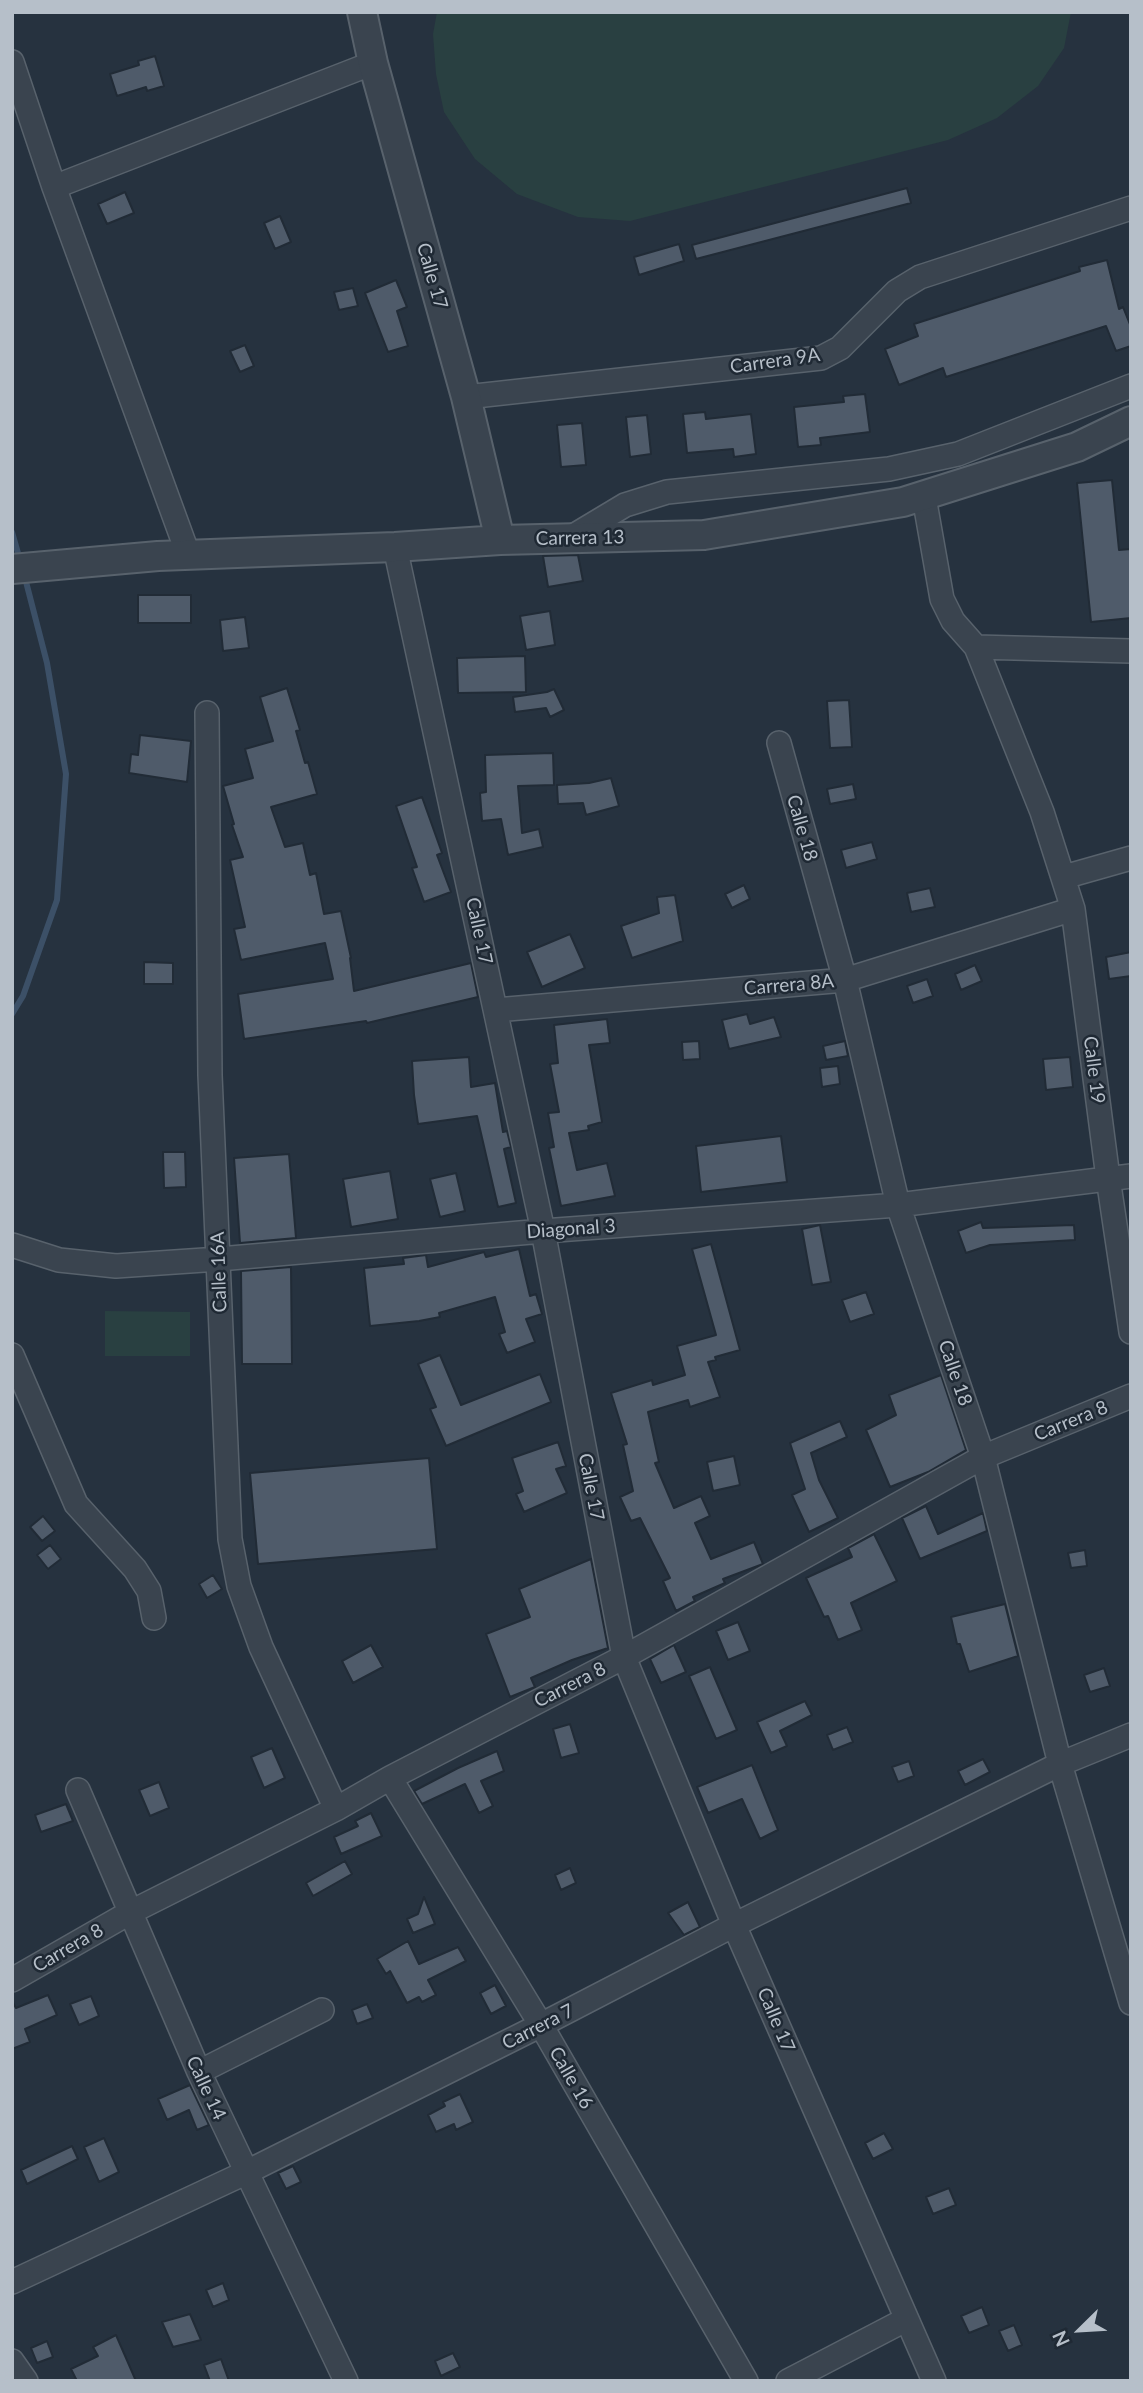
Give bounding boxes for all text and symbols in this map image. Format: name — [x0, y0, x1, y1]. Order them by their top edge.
street label: Calle 17 — [412, 240, 452, 312]
street label: Carrera 9A — [729, 343, 821, 379]
street label: Carrera 13 — [535, 526, 625, 550]
street label: Calle 18 — [782, 792, 822, 864]
street label: Calle 17 — [461, 895, 497, 967]
street label: Carrera 8A — [743, 970, 835, 1000]
street label: Calle 19 — [1079, 1035, 1109, 1105]
street label: Diagonal 3 — [526, 1215, 616, 1243]
street label: Calle 16A — [206, 1231, 232, 1313]
street label: Calle 18 — [933, 1337, 977, 1409]
street label: Carrera 8 — [1031, 1396, 1111, 1446]
street label: Calle 17 — [573, 1451, 609, 1523]
street label: Carrera 8 — [530, 1657, 610, 1713]
street label: Carrera 8 — [29, 1919, 107, 1977]
street label: Calle 17 — [752, 1984, 800, 2056]
street label: Carrera 7 — [498, 1999, 578, 2055]
street label: Calle 16 — [544, 2043, 598, 2113]
street label: Calle 14 — [181, 2052, 231, 2124]
north arrow — [1045, 2295, 1115, 2365]
text: N — [1047, 2327, 1074, 2350]

